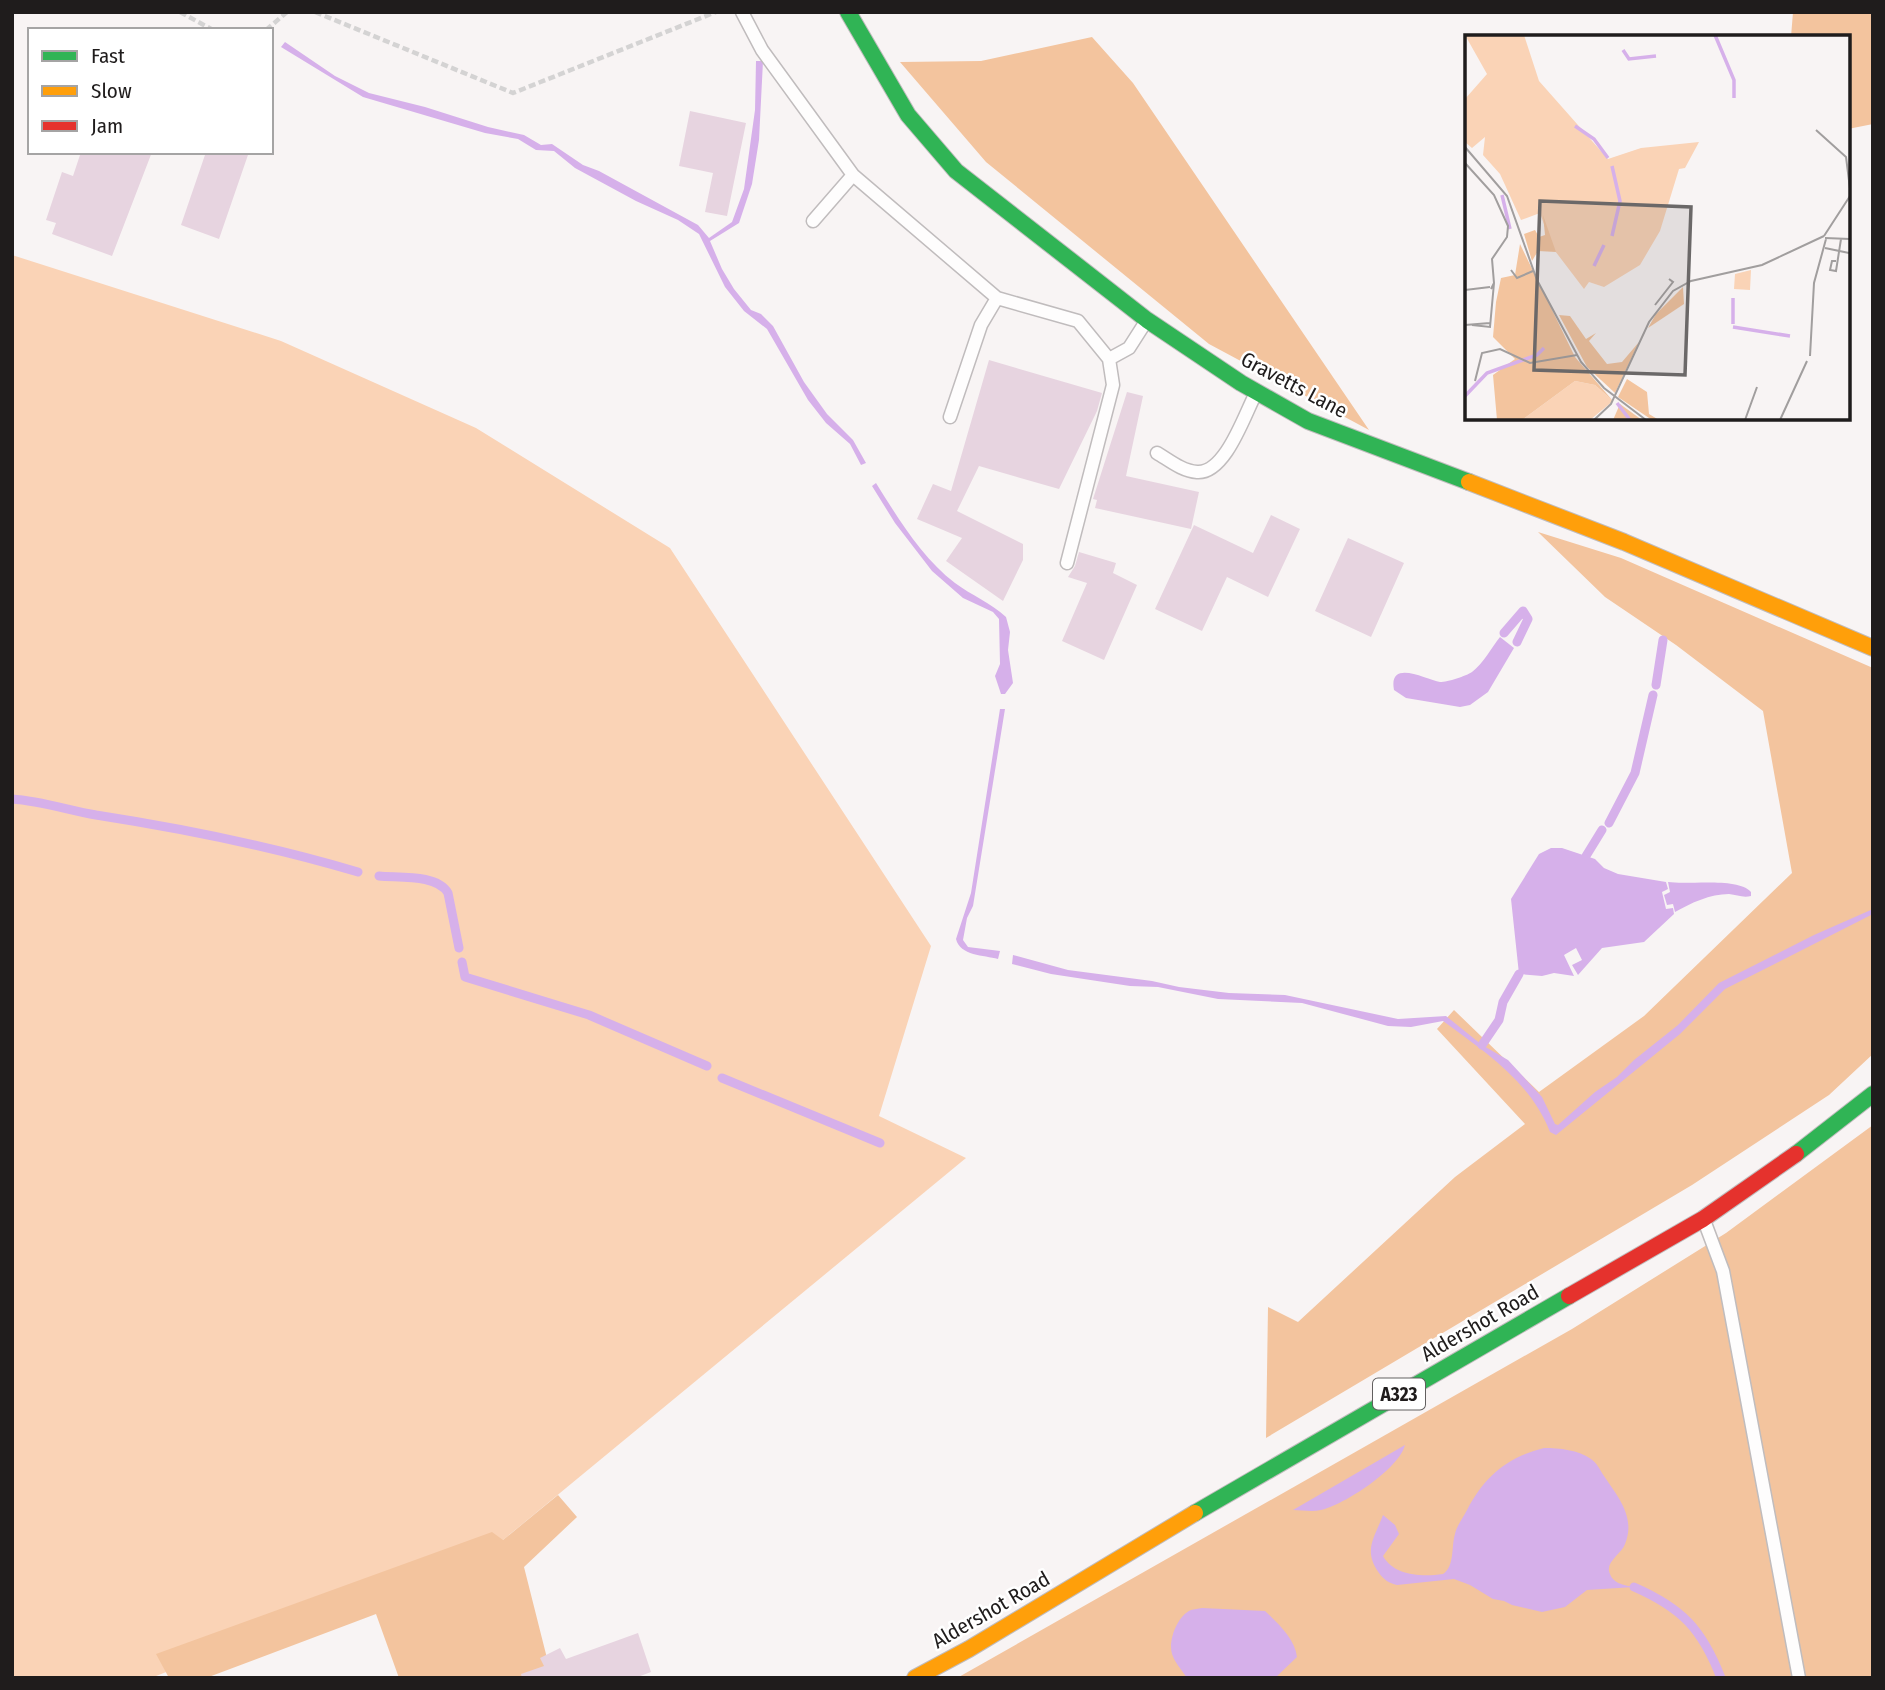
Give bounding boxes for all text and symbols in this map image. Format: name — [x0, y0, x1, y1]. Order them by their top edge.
legend — [28, 28, 273, 154]
inset map — [1465, 35, 1850, 420]
text: Fast — [91, 43, 125, 69]
text: Slow — [91, 78, 132, 104]
text: Jam — [91, 113, 123, 139]
street label: Gravetts Lane — [1236, 346, 1352, 424]
street label: Aldershot Road — [1417, 1279, 1543, 1367]
road number: A323 — [1373, 1378, 1425, 1410]
street label: Aldershot Road — [928, 1566, 1054, 1654]

